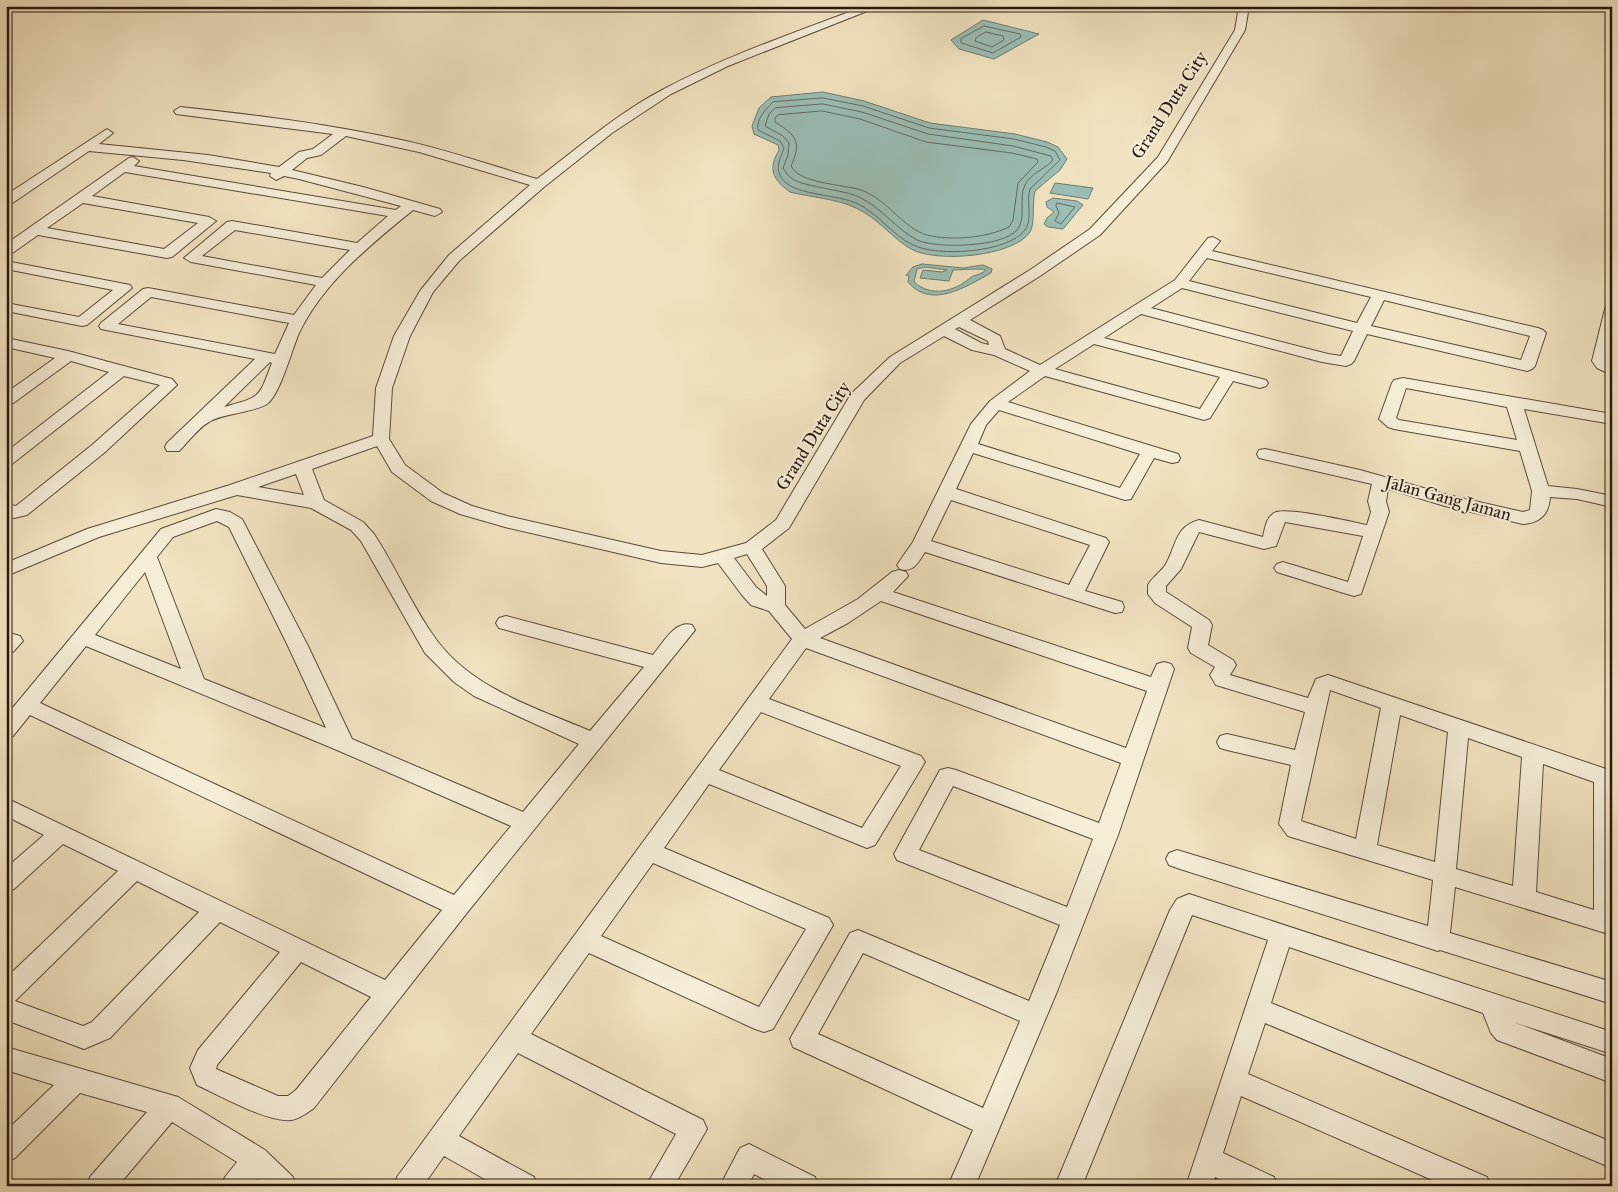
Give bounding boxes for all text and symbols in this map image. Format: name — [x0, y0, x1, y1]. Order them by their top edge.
street label: Grand Duta City — [1126, 47, 1212, 163]
street label: Grand Duta City — [771, 377, 855, 494]
street label: Jalan Gang Jaman — [1380, 470, 1514, 527]

